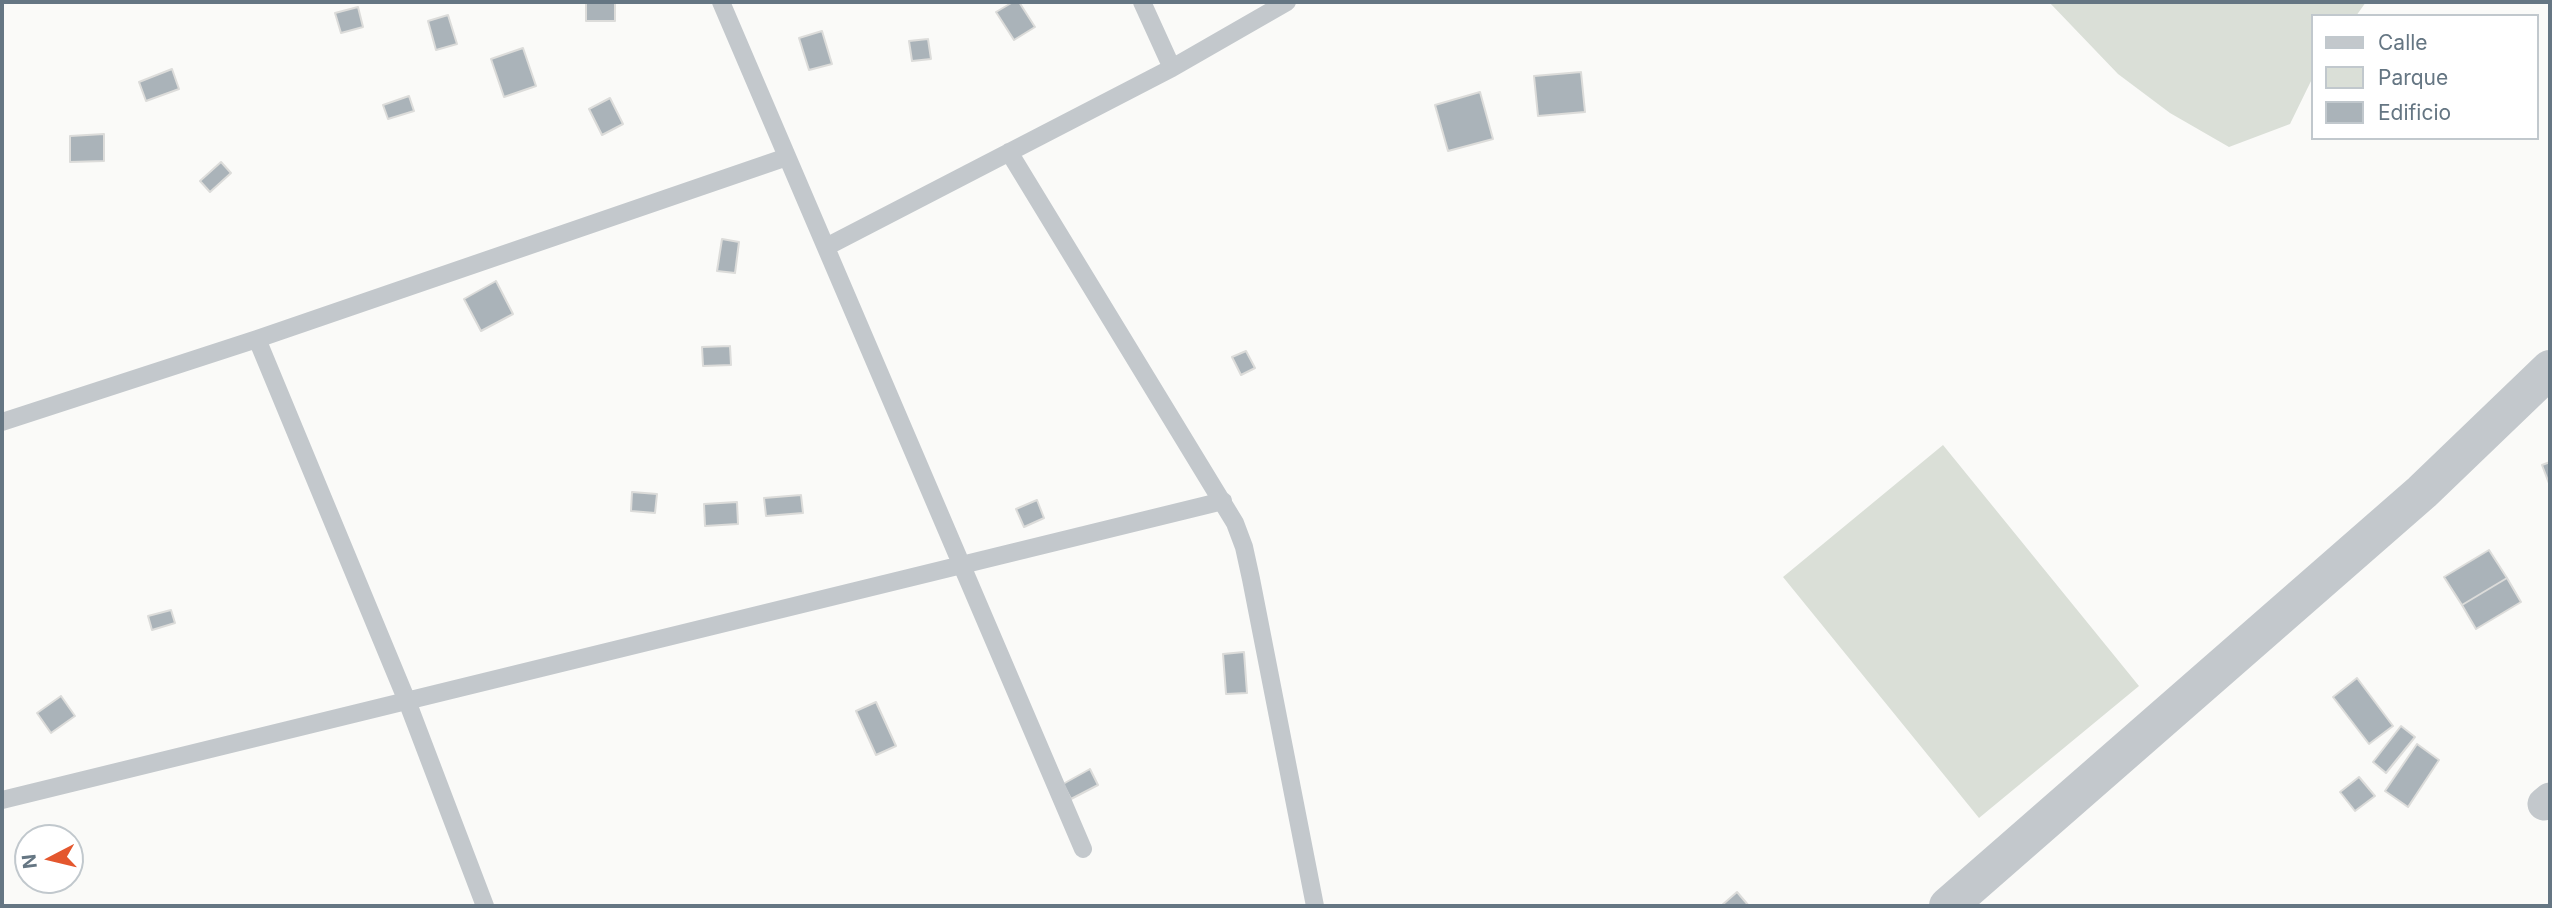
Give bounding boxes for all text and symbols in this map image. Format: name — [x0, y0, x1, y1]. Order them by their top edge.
legend — [2310, 14, 2538, 140]
text: Calle — [2378, 30, 2428, 55]
text: Parque — [2378, 65, 2448, 90]
text: Edificio — [2378, 100, 2451, 125]
north arrow — [14, 824, 84, 894]
text: N — [17, 853, 42, 870]

